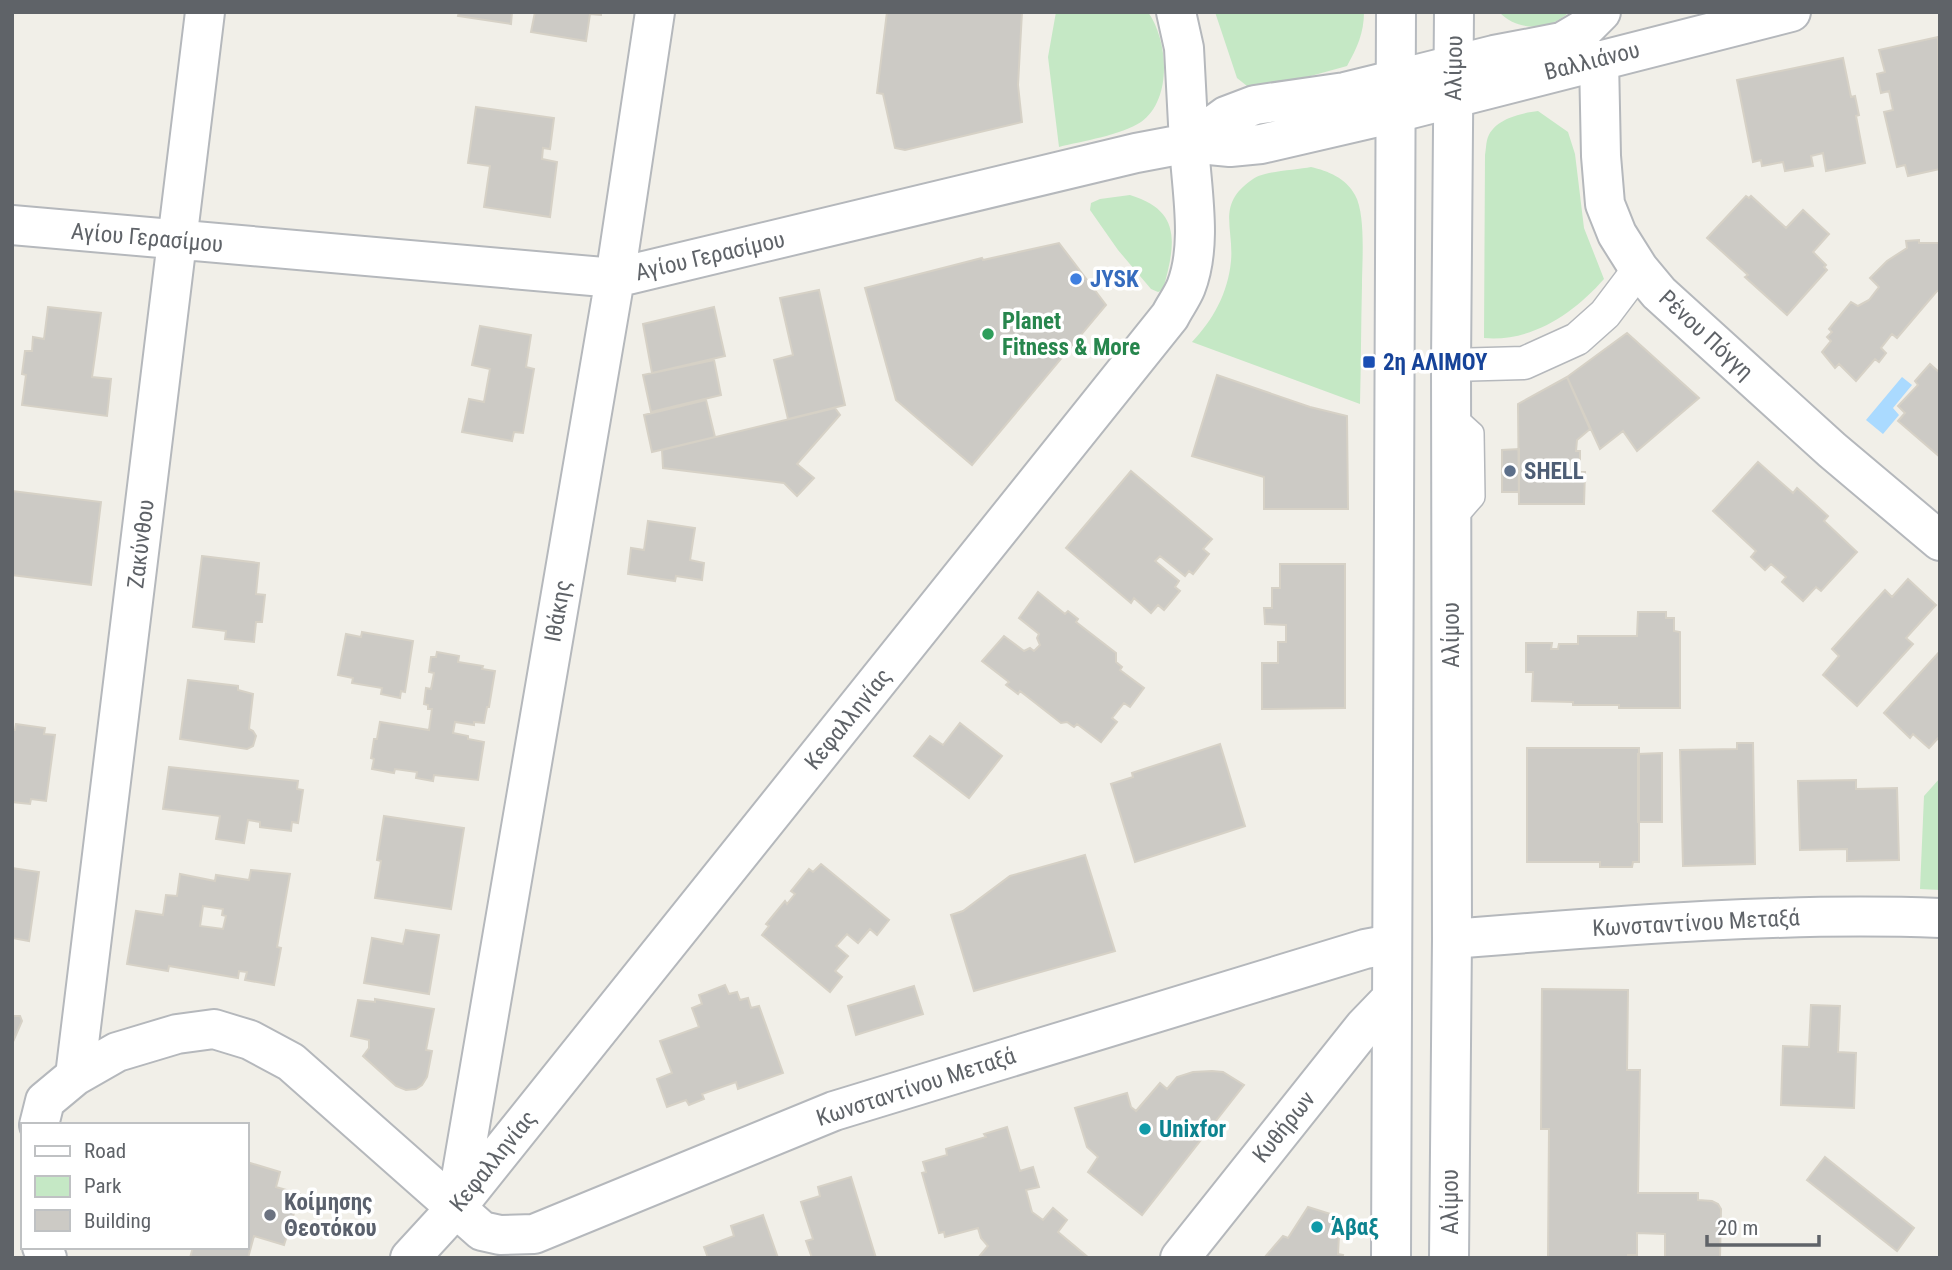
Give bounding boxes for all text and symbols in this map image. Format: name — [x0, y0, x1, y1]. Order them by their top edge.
street label: Αλίμου — [1440, 35, 1468, 101]
street label: Βαλλιάνου — [1542, 36, 1642, 86]
street label: Αγίου Γερασίμου — [70, 218, 224, 258]
street label: Αγίου Γερασίμου — [633, 226, 787, 286]
place label: JYSK — [1090, 266, 1139, 293]
marker: JYSK — [1068, 271, 1084, 287]
street label: Ρένου Πόγγη — [1653, 285, 1759, 385]
place label: Planet Fitness & More — [1002, 308, 1140, 361]
marker: Planet Fitness & More — [980, 326, 996, 342]
place label: 2η ΑΛΙΜΟΥ — [1383, 349, 1488, 376]
marker: 2η ΑΛΙΜΟΥ — [1361, 354, 1377, 370]
place label: SHELL — [1524, 458, 1584, 485]
marker: SHELL — [1502, 463, 1518, 479]
street label: Ζακύνθου — [122, 498, 160, 590]
street label: Ιθάκης — [539, 578, 577, 644]
street label: Αλίμου — [1438, 602, 1465, 668]
street label: Κεφαλληνίας — [799, 663, 897, 775]
street label: Κωνσταντίνου Μεταξά — [1592, 904, 1800, 942]
street label: Κωνσταντίνου Μεταξά — [813, 1042, 1019, 1132]
street label: Κυθήρων — [1247, 1086, 1321, 1168]
street label: Κεφαλληνίας — [444, 1105, 542, 1217]
place label: Unixfor — [1159, 1116, 1227, 1143]
marker: Unixfor — [1137, 1121, 1153, 1137]
legend — [21, 1123, 248, 1249]
text: Road — [84, 1139, 126, 1163]
street label: Αλίμου — [1437, 1169, 1464, 1235]
text: Park — [84, 1174, 122, 1198]
place label: Κοίμησης Θεοτόκου — [284, 1189, 377, 1242]
scale bar — [1707, 1204, 1819, 1248]
marker: Κοίμησης Θεοτόκου — [262, 1207, 278, 1223]
text: Building — [84, 1209, 151, 1233]
place label: Άβαξ — [1331, 1214, 1379, 1241]
text: 20 m — [1717, 1216, 1758, 1240]
marker: Άβαξ — [1309, 1219, 1325, 1235]

